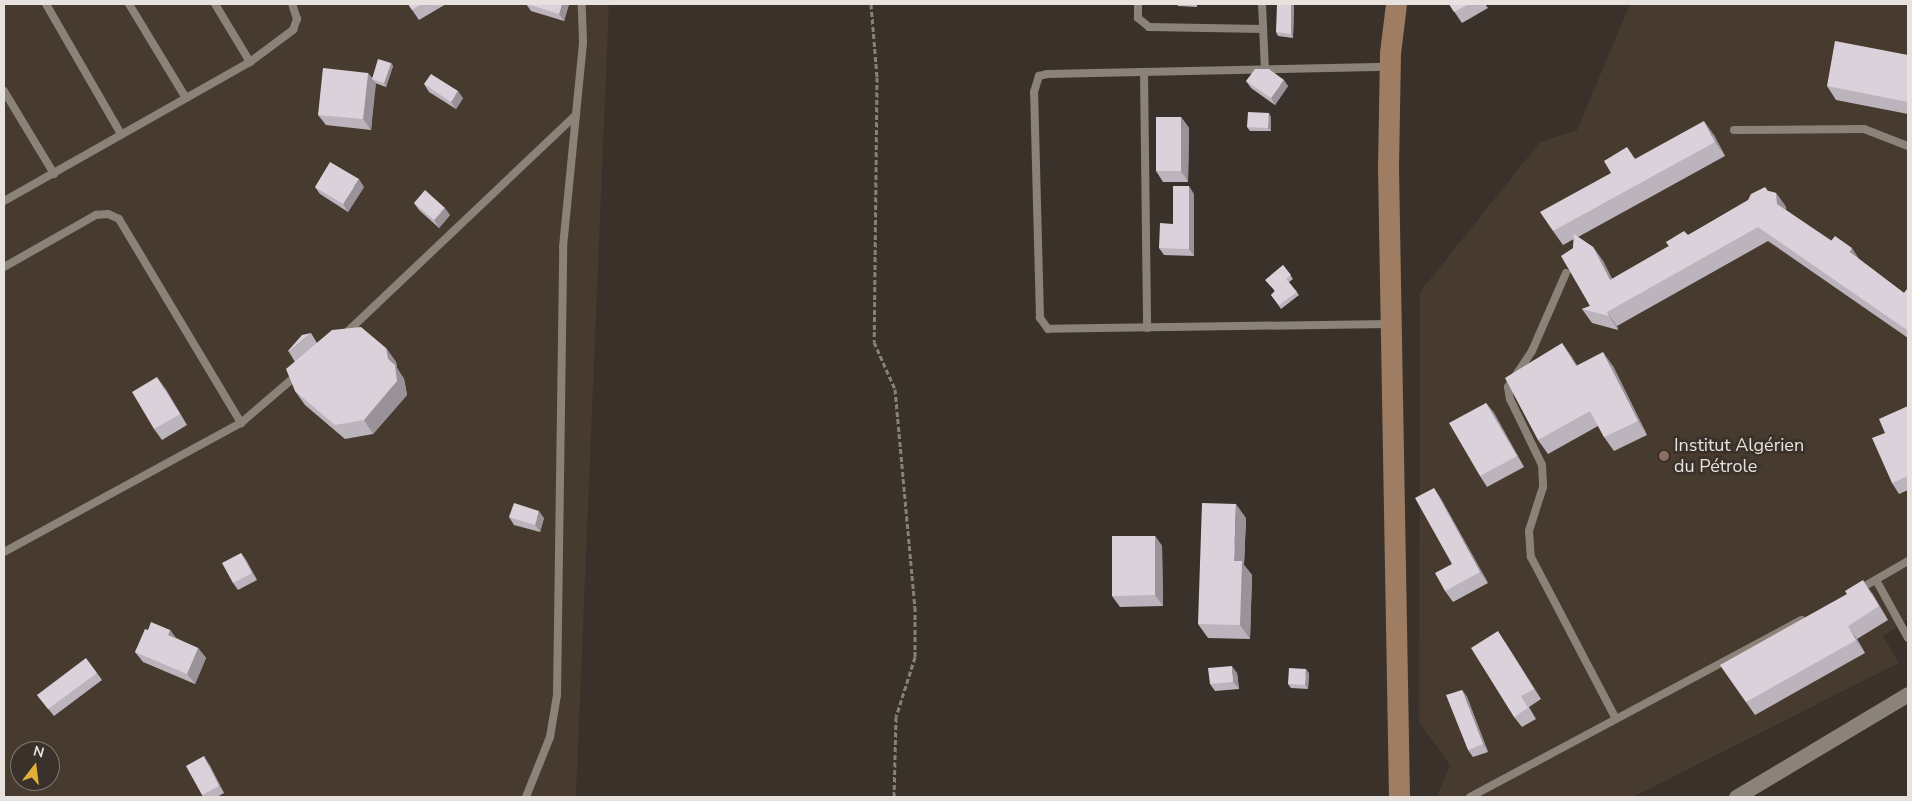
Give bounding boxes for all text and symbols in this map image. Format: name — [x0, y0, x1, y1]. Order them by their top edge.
place label: Institut Algérien du Pétrole — [1674, 435, 1804, 478]
marker: Institut Algérien du Pétrole — [1658, 450, 1670, 462]
north arrow — [10, 741, 60, 791]
text: N — [31, 741, 46, 763]

